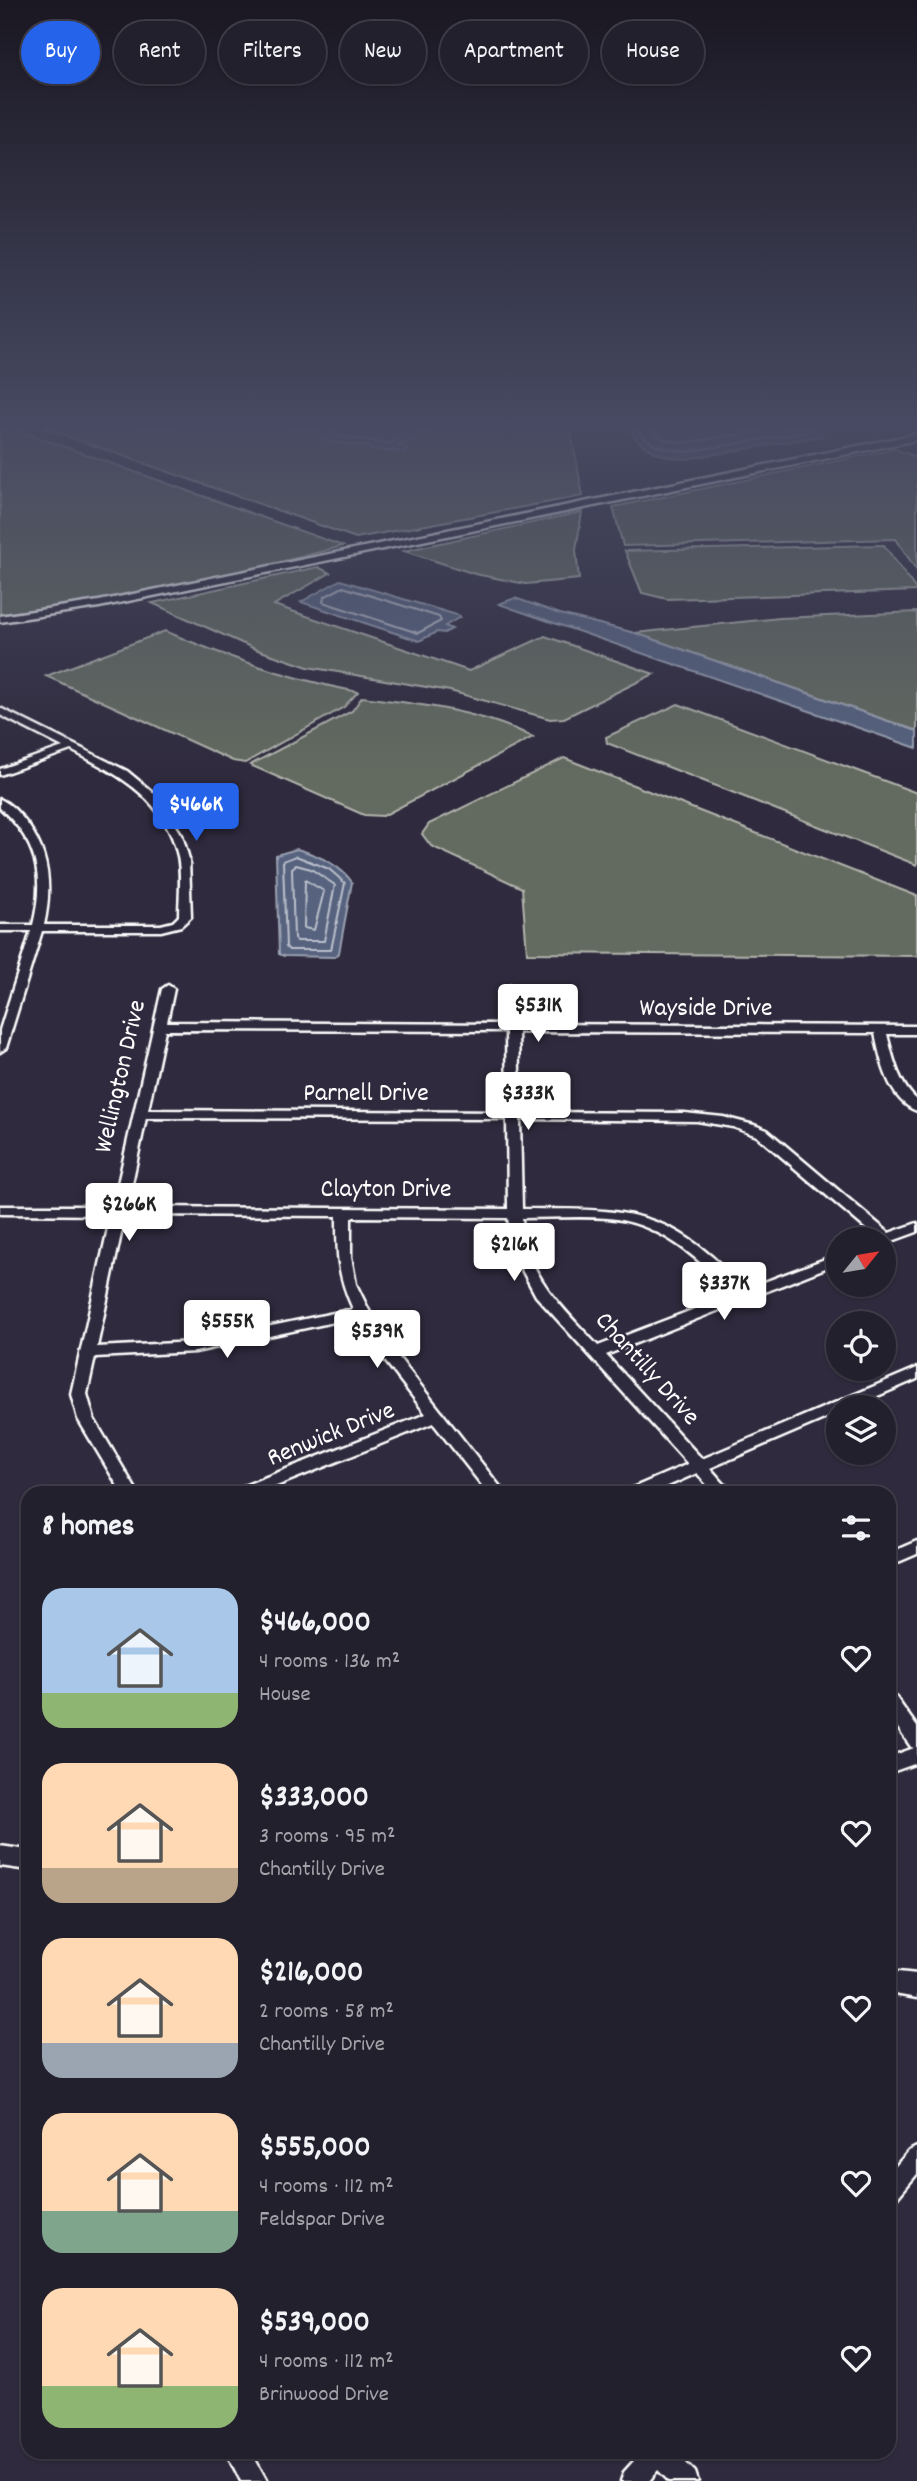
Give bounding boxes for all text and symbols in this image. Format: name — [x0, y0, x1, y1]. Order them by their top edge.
chip: Buy — [21, 21, 100, 84]
chip: Rent — [114, 21, 205, 84]
chip: Filters — [219, 21, 326, 84]
chip: New — [340, 21, 426, 84]
chip: Apartment — [440, 21, 588, 84]
chip: House — [602, 21, 704, 84]
pin: $466K — [147, 784, 245, 843]
text: $466K — [169, 789, 223, 822]
pin: $531K — [489, 984, 587, 1044]
text: $531K — [514, 990, 562, 1023]
street label: Wayside Drive — [639, 991, 773, 1028]
street label: Wellington Drive — [86, 997, 157, 1157]
pin: $333K — [479, 1072, 577, 1132]
street label: Parnell Drive — [303, 1076, 429, 1113]
text: $333K — [502, 1078, 554, 1111]
street label: Clayton Drive — [321, 1172, 452, 1209]
pin: $266K — [80, 1184, 178, 1243]
text: $266K — [102, 1189, 156, 1222]
pin: $216K — [465, 1224, 563, 1283]
north arrow — [826, 1227, 896, 1297]
map controls — [826, 1227, 896, 1465]
text: $216K — [490, 1229, 538, 1262]
pin: $337K — [675, 1262, 773, 1322]
text: $337K — [698, 1268, 750, 1301]
pin: $555K — [178, 1300, 276, 1360]
street label: Chantilly Drive — [585, 1304, 708, 1435]
text: $555K — [200, 1306, 254, 1339]
pin: $539K — [328, 1310, 426, 1370]
button: locate — [826, 1311, 896, 1381]
text: $539K — [350, 1316, 404, 1349]
street label: Renwick Drive — [262, 1393, 401, 1478]
button: layers — [826, 1395, 896, 1465]
text: 8 homes — [42, 1507, 134, 1550]
icon: filters — [837, 1509, 875, 1547]
text: $466,000 — [259, 1603, 371, 1646]
icon: home — [98, 1616, 182, 1700]
icon: heart — [837, 1639, 875, 1677]
text: 4 rooms · 136 m² — [259, 1646, 400, 1679]
text: House — [259, 1679, 311, 1712]
text: $333,000 — [259, 1778, 369, 1821]
icon: home — [98, 1791, 182, 1875]
icon: heart — [837, 1814, 875, 1852]
text: 3 rooms · 95 m² — [259, 1821, 395, 1854]
text: Chantilly Drive — [259, 1854, 385, 1887]
text: $216,000 — [259, 1953, 363, 1996]
icon: home — [98, 1966, 182, 2050]
icon: heart — [837, 1989, 875, 2027]
text: 2 rooms · 58 m² — [259, 1996, 394, 2029]
text: Chantilly Drive — [259, 2029, 385, 2062]
text: $555,000 — [259, 2128, 371, 2171]
icon: home — [98, 2141, 182, 2225]
icon: heart — [837, 2164, 875, 2202]
text: 4 rooms · 112 m² — [259, 2171, 394, 2204]
text: Feldspar Drive — [259, 2204, 385, 2237]
text: $539,000 — [259, 2303, 370, 2346]
icon: home — [98, 2316, 182, 2400]
icon: heart — [837, 2339, 875, 2377]
text: 4 rooms · 112 m² — [259, 2346, 394, 2379]
text: Brinwood Drive — [259, 2379, 389, 2412]

